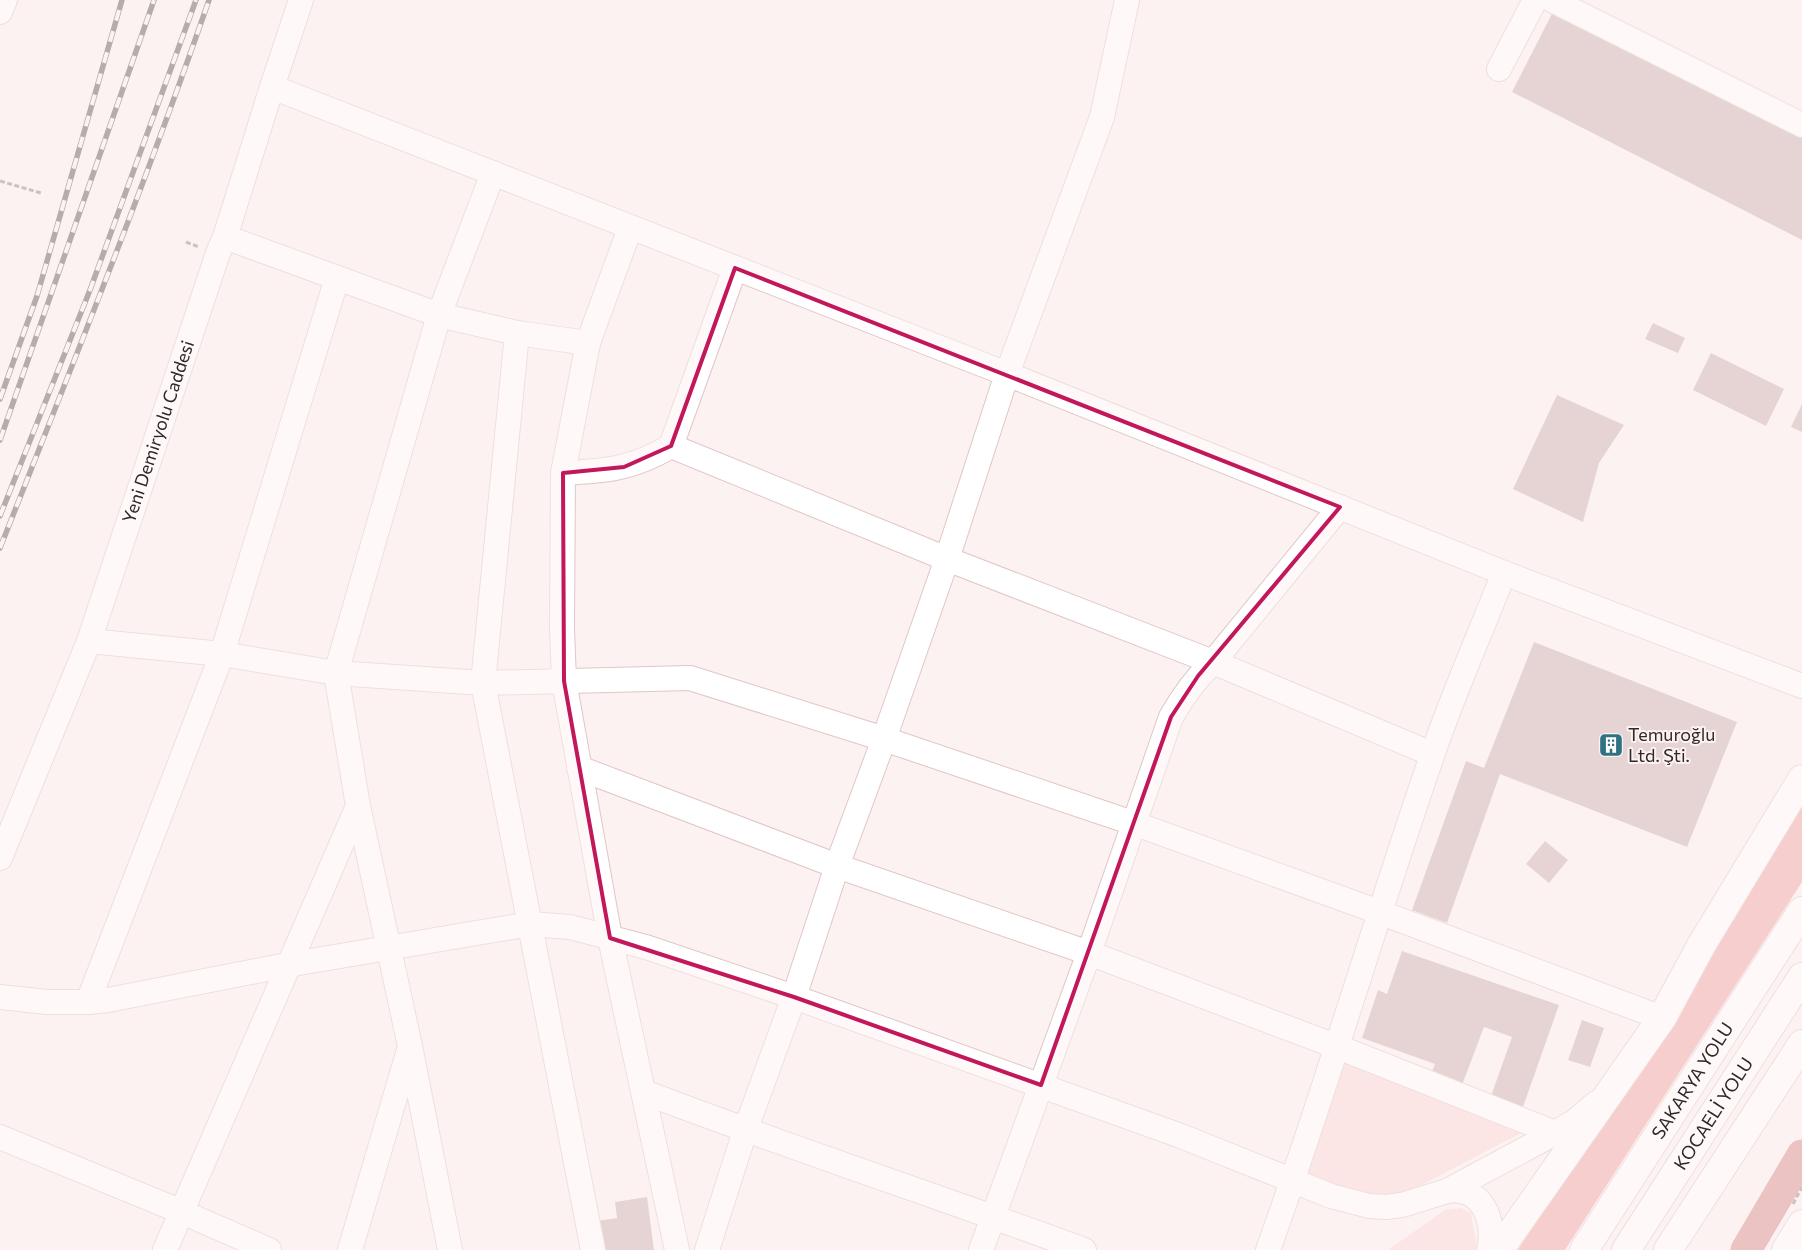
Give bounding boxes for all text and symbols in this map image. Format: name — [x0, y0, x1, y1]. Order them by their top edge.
street label: Yeni Demiryolu Caddesi — [117, 337, 198, 526]
place label: Temuroğlu Ltd. Şti. — [1628, 723, 1715, 766]
building icon: Temuroğlu Ltd. Şti. — [1598, 732, 1624, 758]
street label: SAKARYA YOLU — [1646, 1018, 1737, 1143]
street label: KOCAELİ YOLU — [1669, 1053, 1757, 1174]

